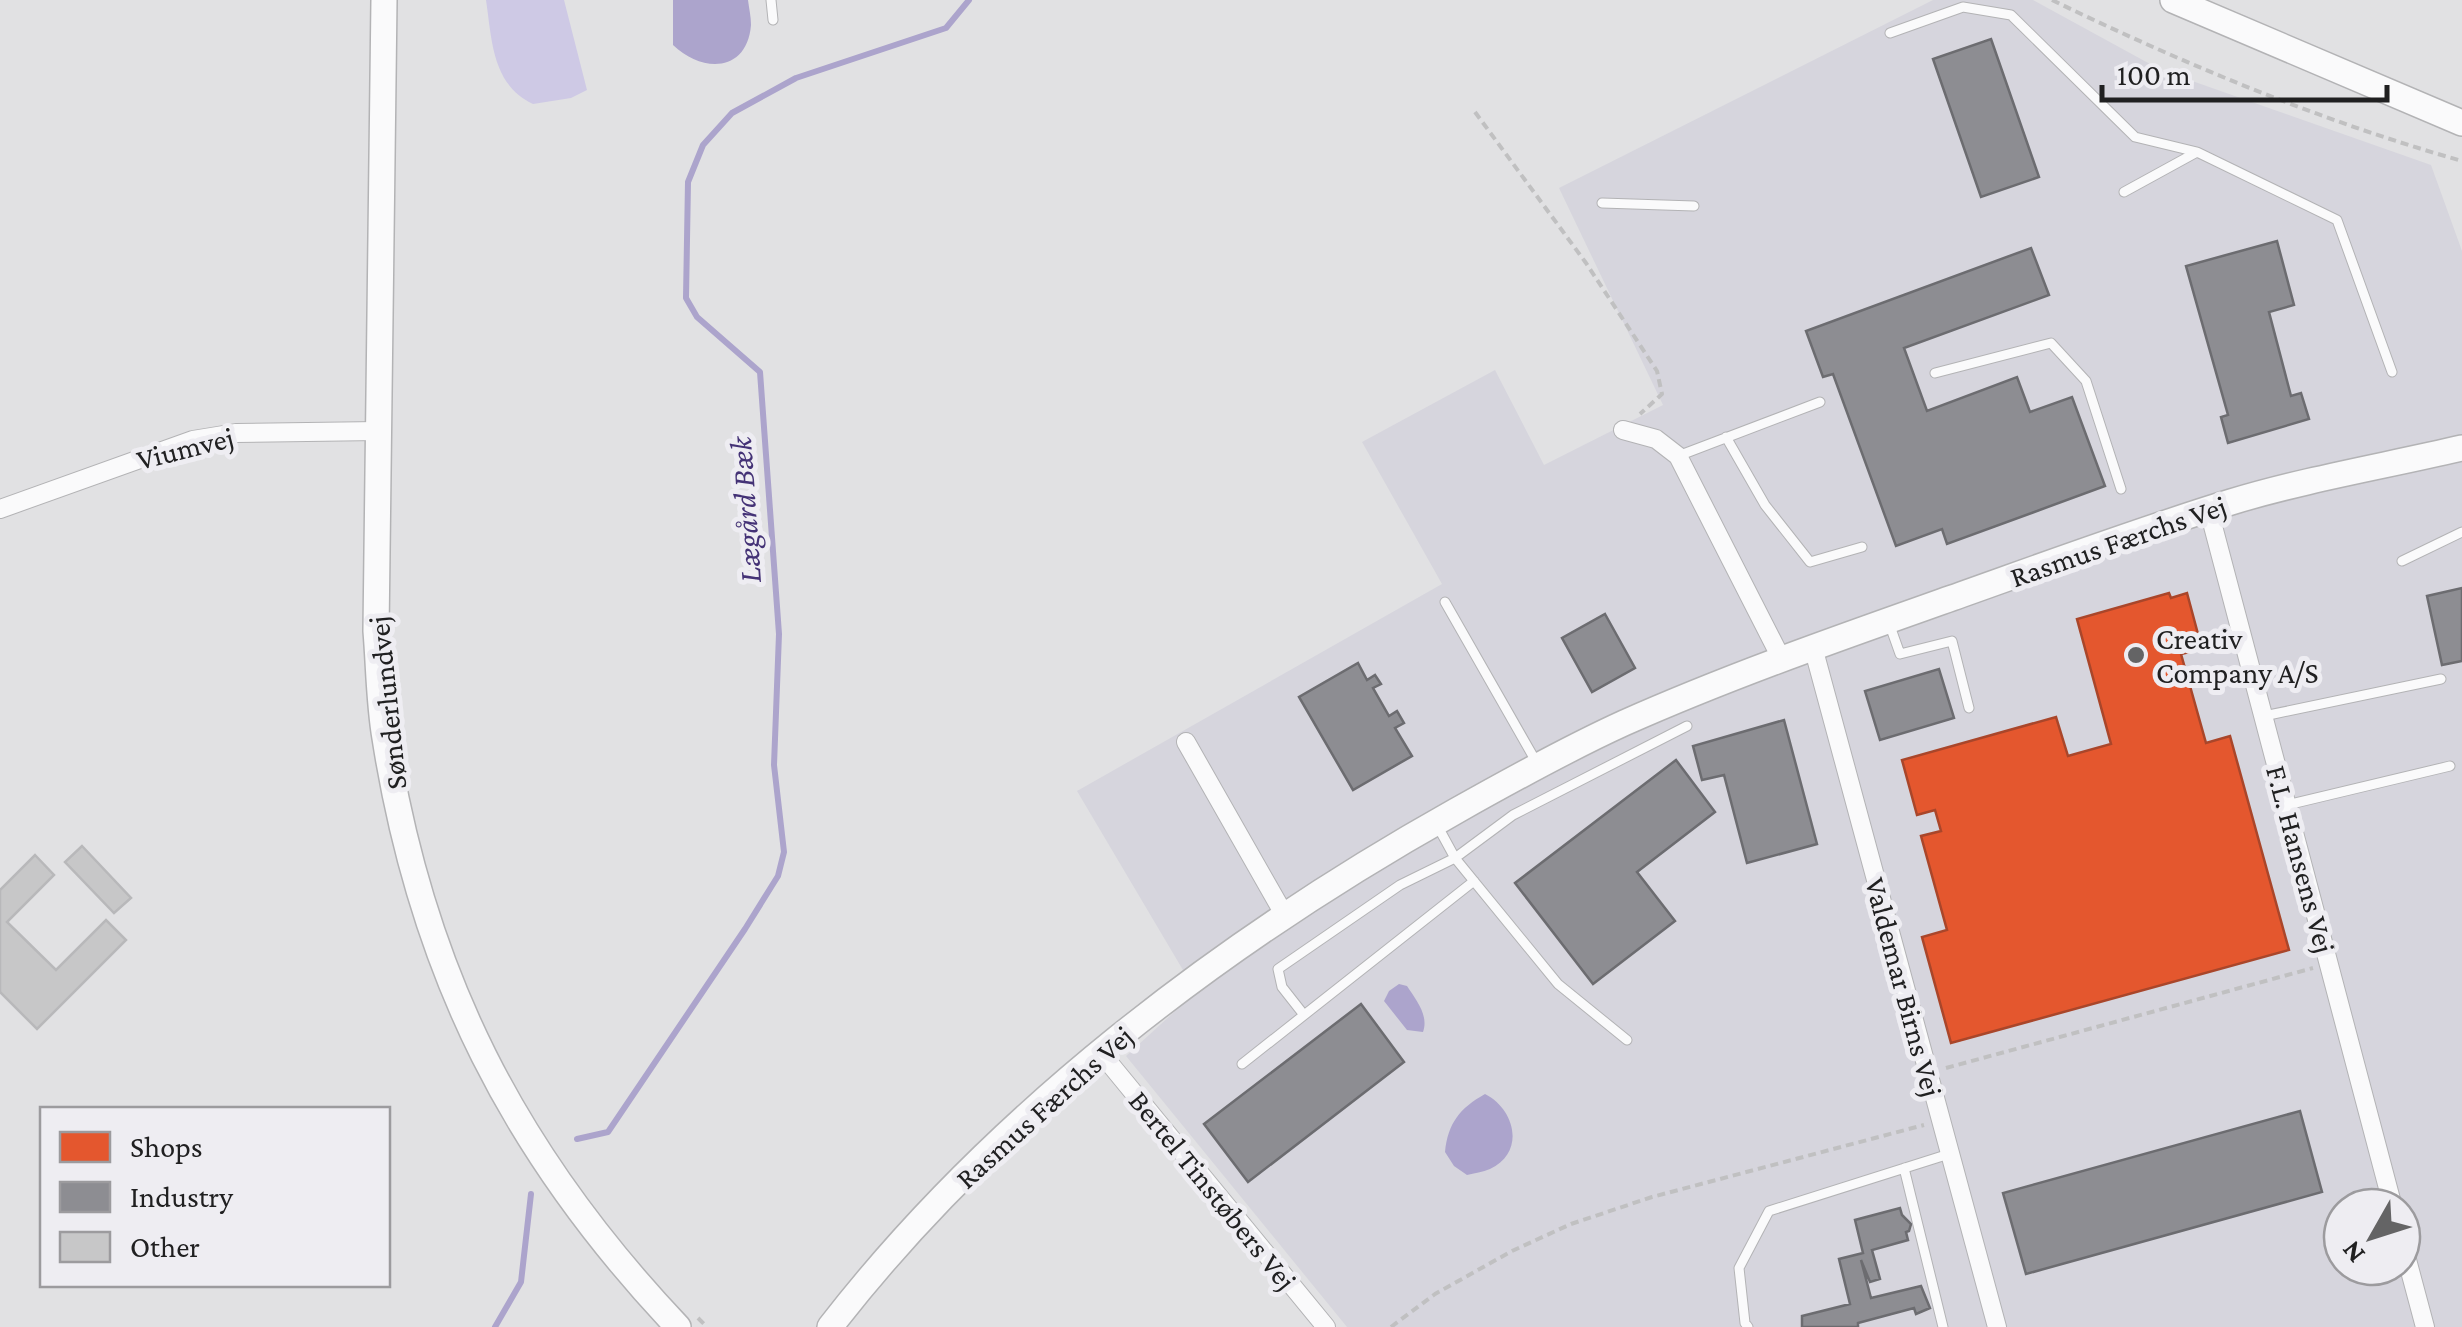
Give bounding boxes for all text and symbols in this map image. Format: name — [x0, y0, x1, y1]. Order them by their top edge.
scale bar — [2102, 40, 2387, 102]
text: 100 m — [2117, 58, 2191, 91]
street label: Viumvej — [133, 420, 237, 477]
water label: Lægård Bæk — [722, 434, 768, 584]
street label: Rasmus Færchs Vej — [2006, 489, 2231, 594]
street label: Sønderlundvej — [361, 614, 414, 791]
place label: Creativ Company A/S — [2156, 622, 2319, 690]
marker: Creativ Company A/S — [2125, 644, 2147, 666]
street label: F.L. Hansens Vej — [2259, 761, 2342, 957]
street label: Valdemar Birns Vej — [1858, 874, 1949, 1101]
street label: Rasmus Færchs Vej — [949, 1019, 1140, 1196]
street label: Bertel Tinstøbers Vej — [1122, 1084, 1303, 1297]
legend — [40, 1107, 390, 1287]
text: Shops — [130, 1130, 203, 1164]
text: Industry — [130, 1180, 233, 1214]
north arrow — [2322, 1187, 2422, 1287]
text: Other — [130, 1230, 200, 1263]
text: N — [2335, 1235, 2371, 1270]

